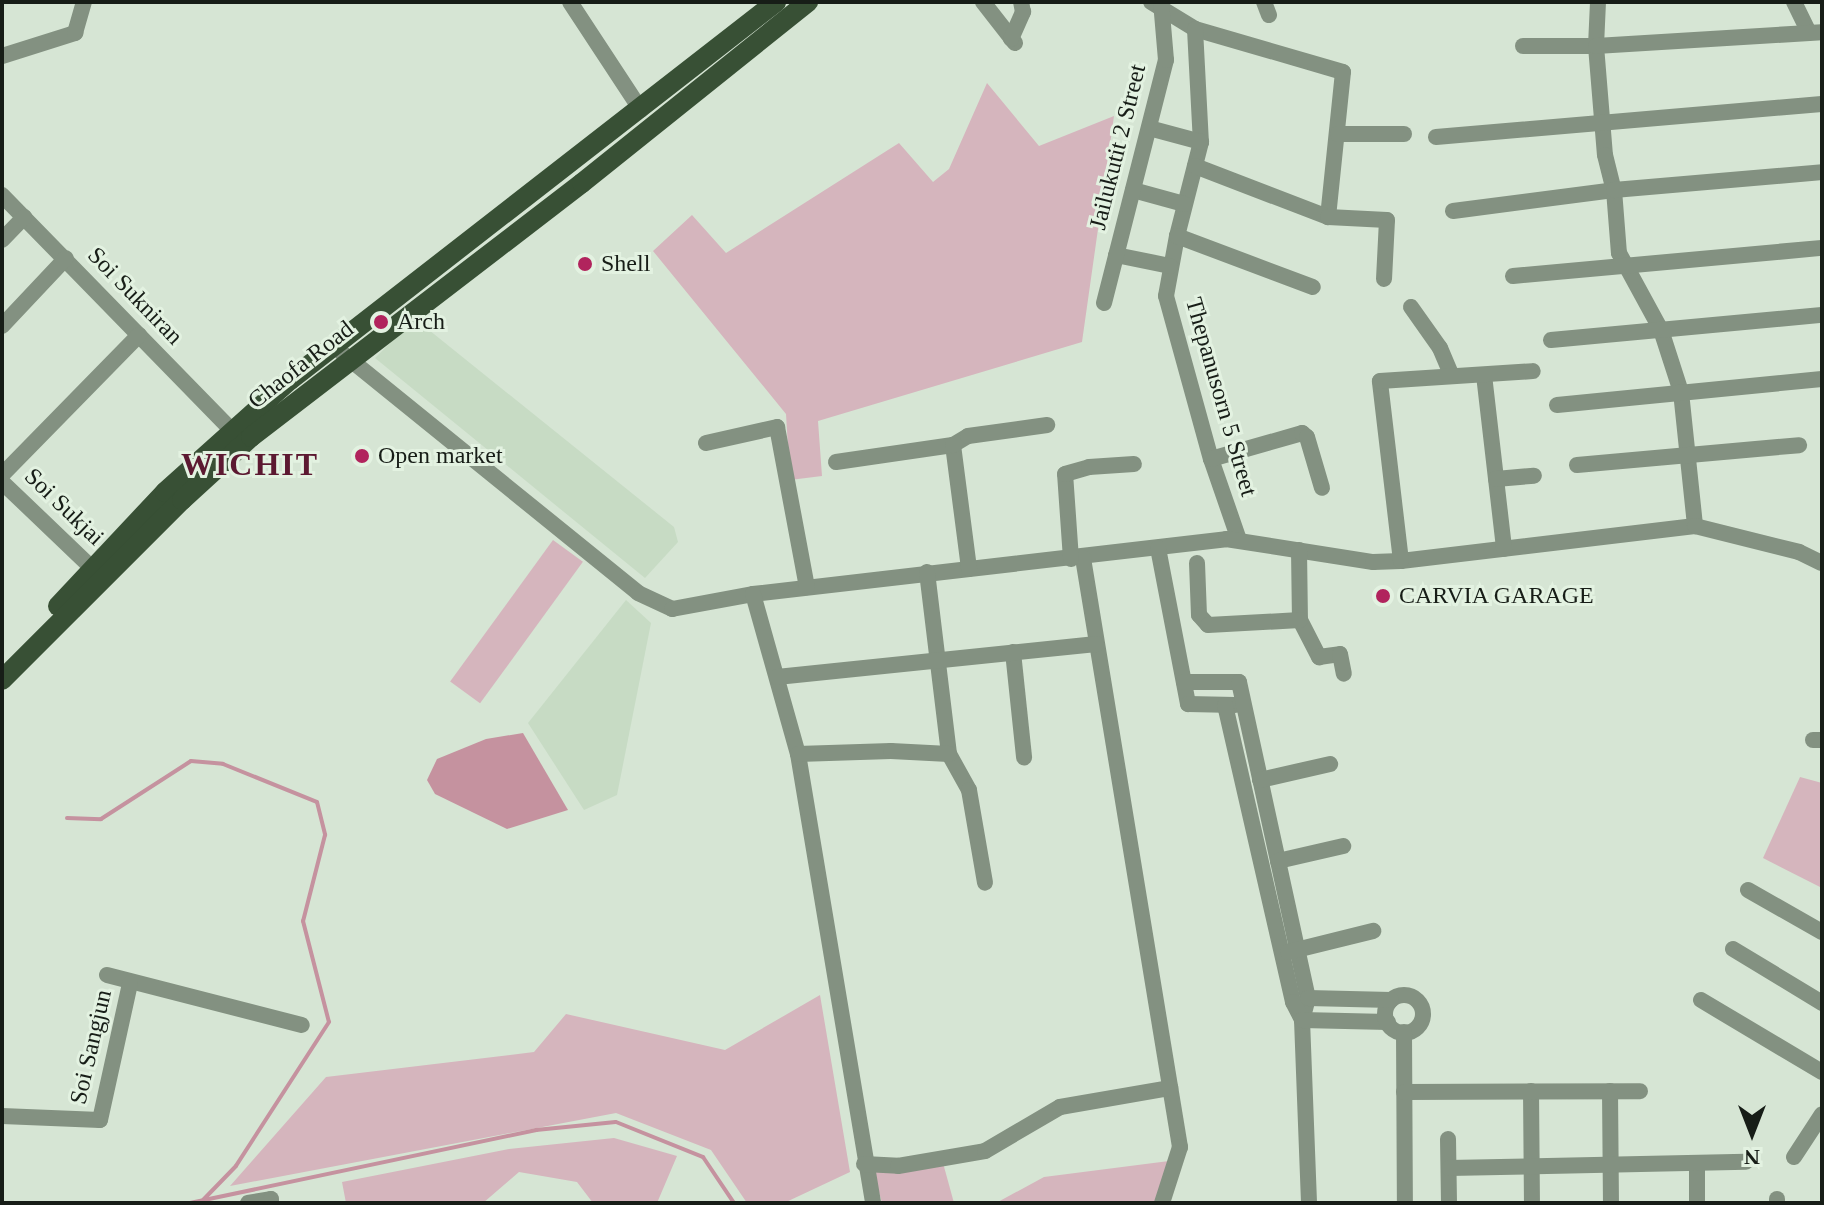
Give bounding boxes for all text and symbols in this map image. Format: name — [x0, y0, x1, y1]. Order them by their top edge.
street label: Jailukutit 2 Street — [1084, 61, 1152, 233]
street label: Soi Sukniran — [81, 241, 189, 351]
place label: Shell — [601, 250, 650, 278]
marker: Shell — [576, 255, 594, 273]
street label: Thepanusorn 5 Street — [1179, 294, 1263, 500]
place label: Arch — [397, 308, 445, 336]
marker: Arch — [372, 313, 390, 331]
street label: Chaofa Road — [243, 315, 359, 415]
place label: Open market — [378, 442, 503, 470]
district label: WICHIT — [181, 445, 319, 483]
marker: Open market — [353, 447, 371, 465]
street label: Soi Sukjai — [18, 462, 110, 552]
place label: CARVIA GARAGE — [1399, 582, 1595, 610]
marker: CARVIA GARAGE — [1374, 587, 1392, 605]
street label: Soi Sangjun — [64, 987, 118, 1107]
north arrow — [1712, 1093, 1792, 1173]
text: N — [1744, 1145, 1760, 1170]

